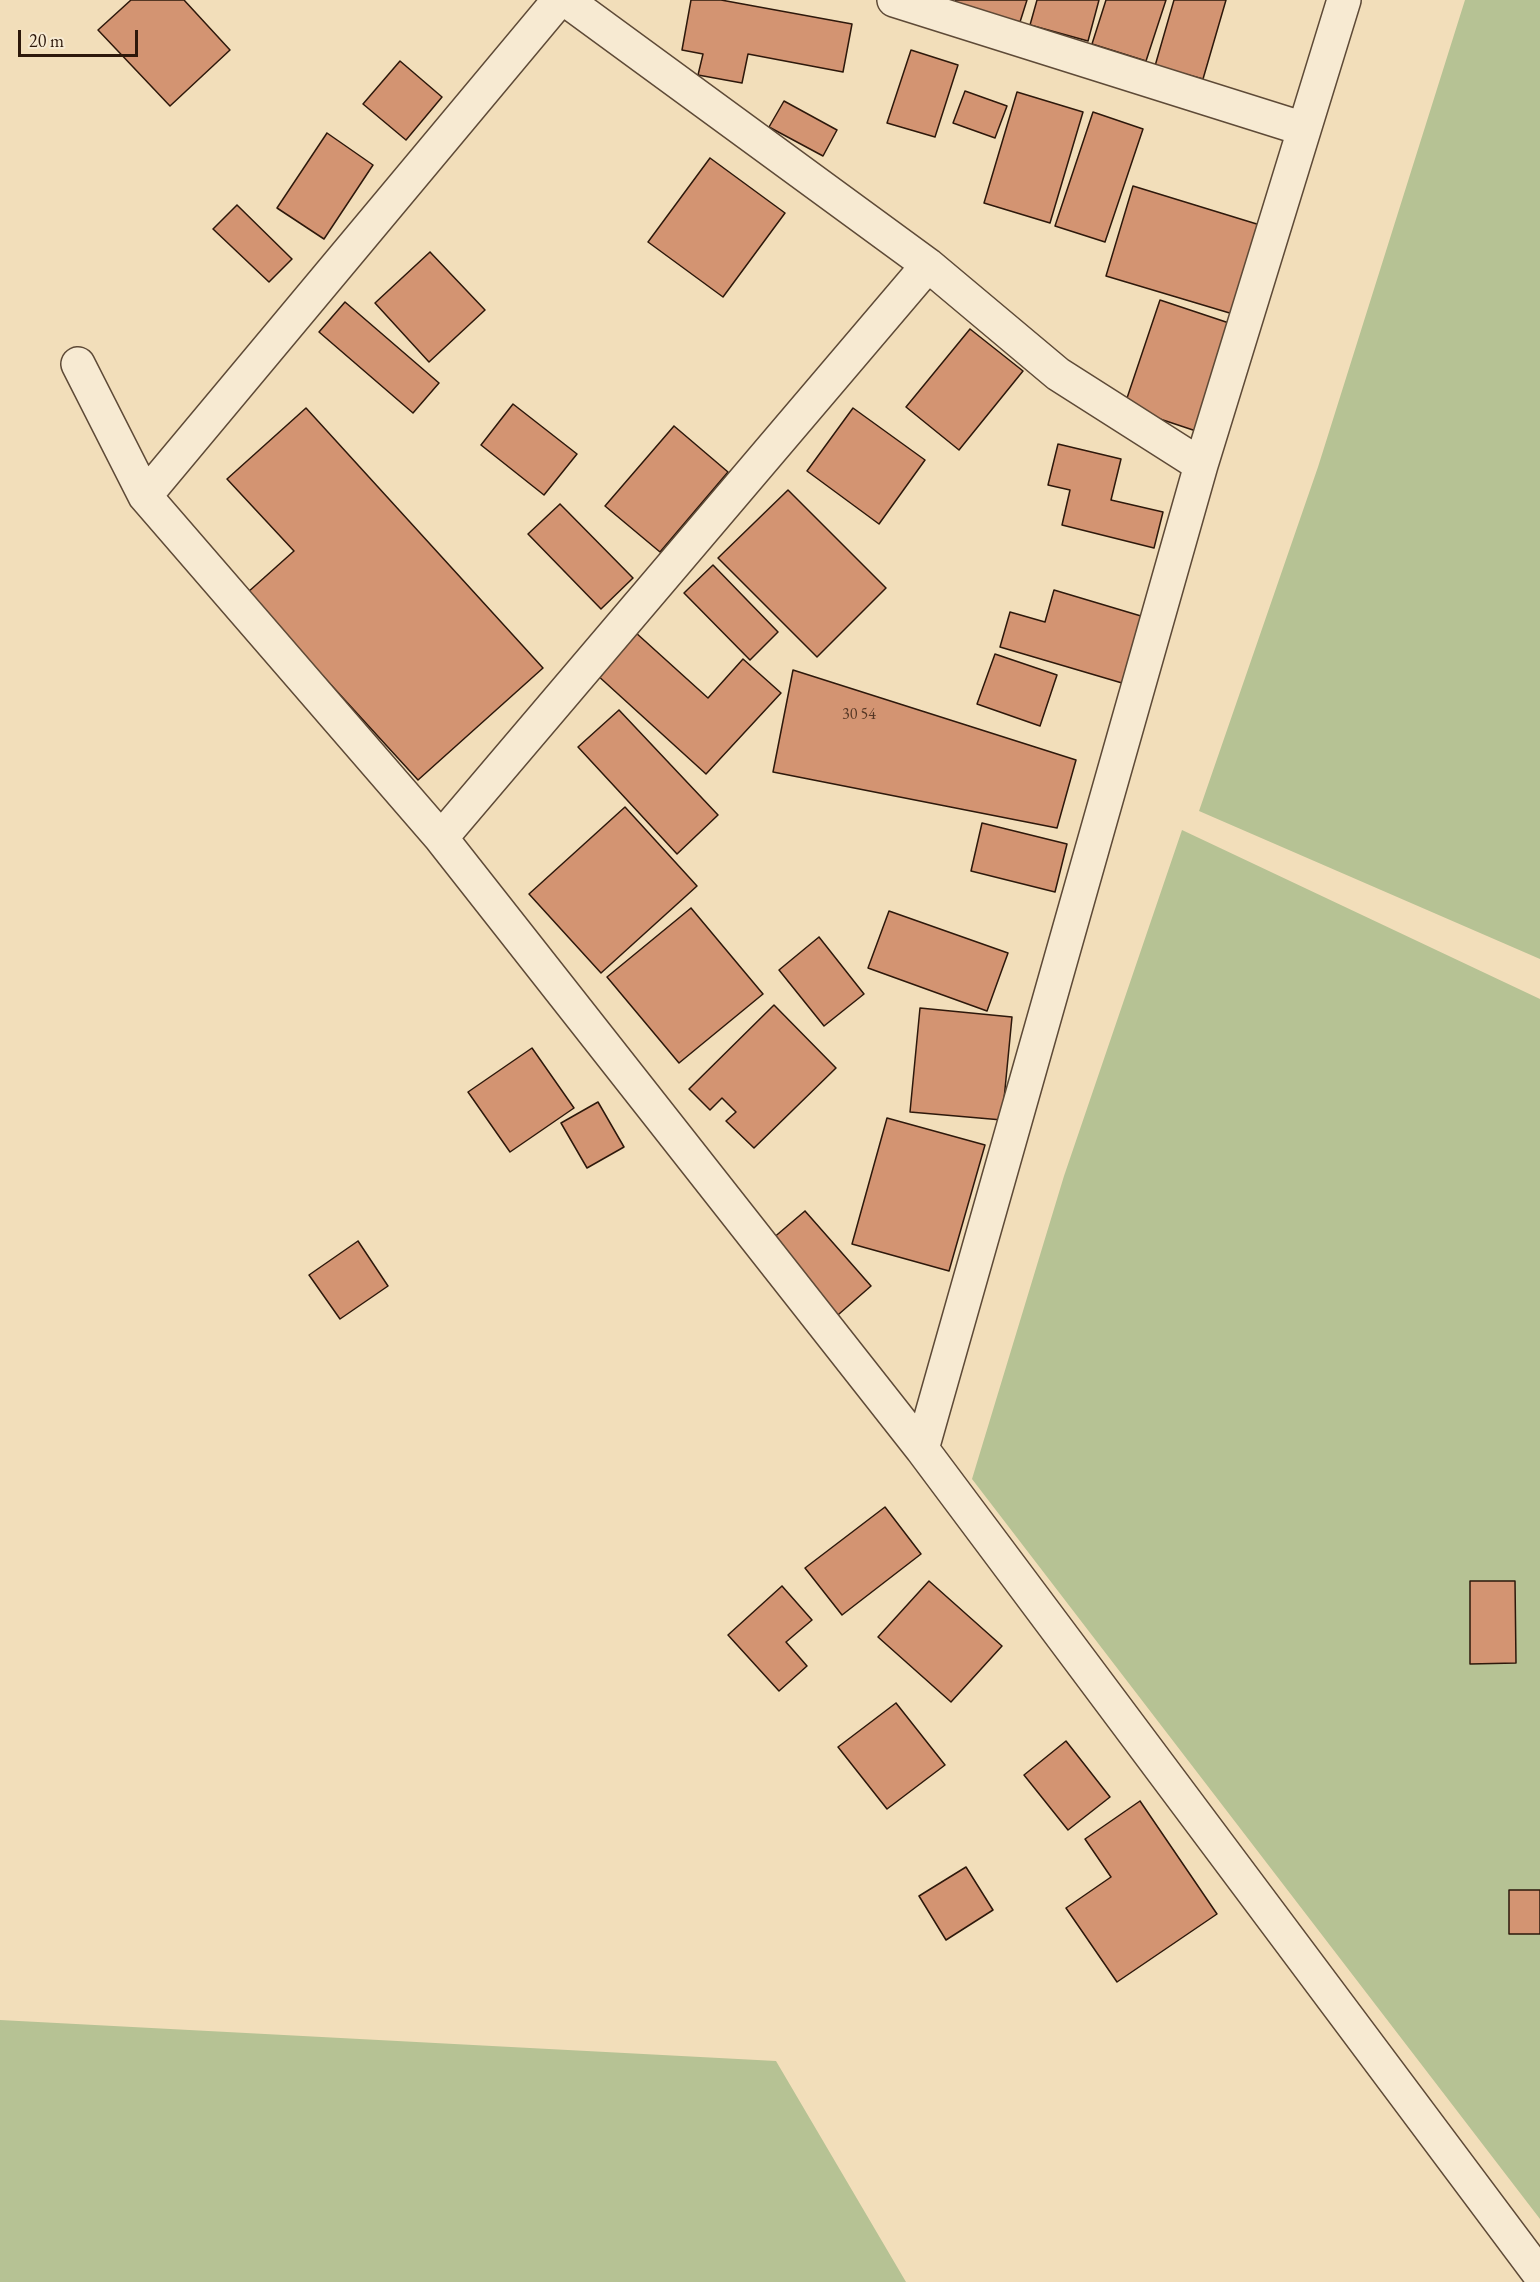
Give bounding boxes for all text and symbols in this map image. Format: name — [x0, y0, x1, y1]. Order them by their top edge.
scale bar — [21, 18, 141, 56]
text: 20 m — [29, 29, 64, 52]
house number: 30 54 — [842, 705, 876, 725]

